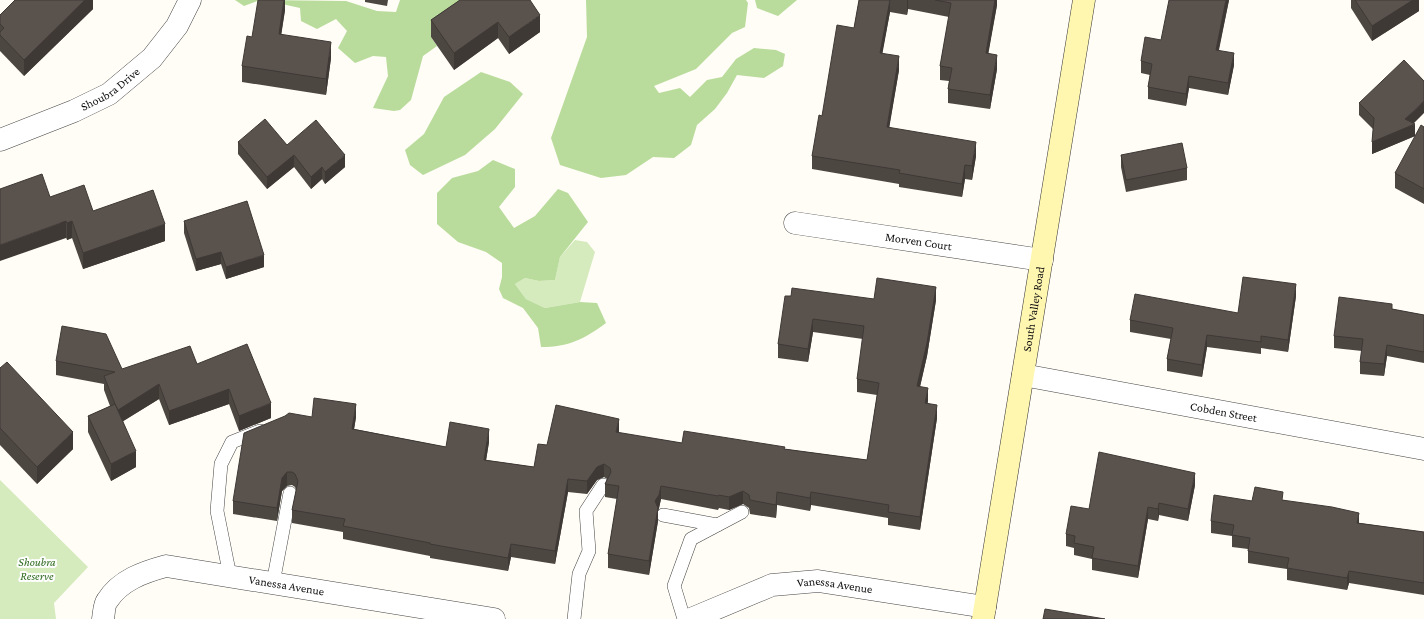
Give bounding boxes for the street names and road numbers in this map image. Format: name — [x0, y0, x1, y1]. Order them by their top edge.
street label: Shoubra Drive — [78, 64, 143, 114]
street label: Morven Court — [884, 230, 954, 254]
street label: South Valley Road — [1020, 265, 1048, 353]
street label: Cobden Street — [1189, 399, 1259, 425]
street label: Vanessa Avenue — [248, 572, 325, 598]
street label: Vanessa Avenue — [796, 574, 874, 596]

